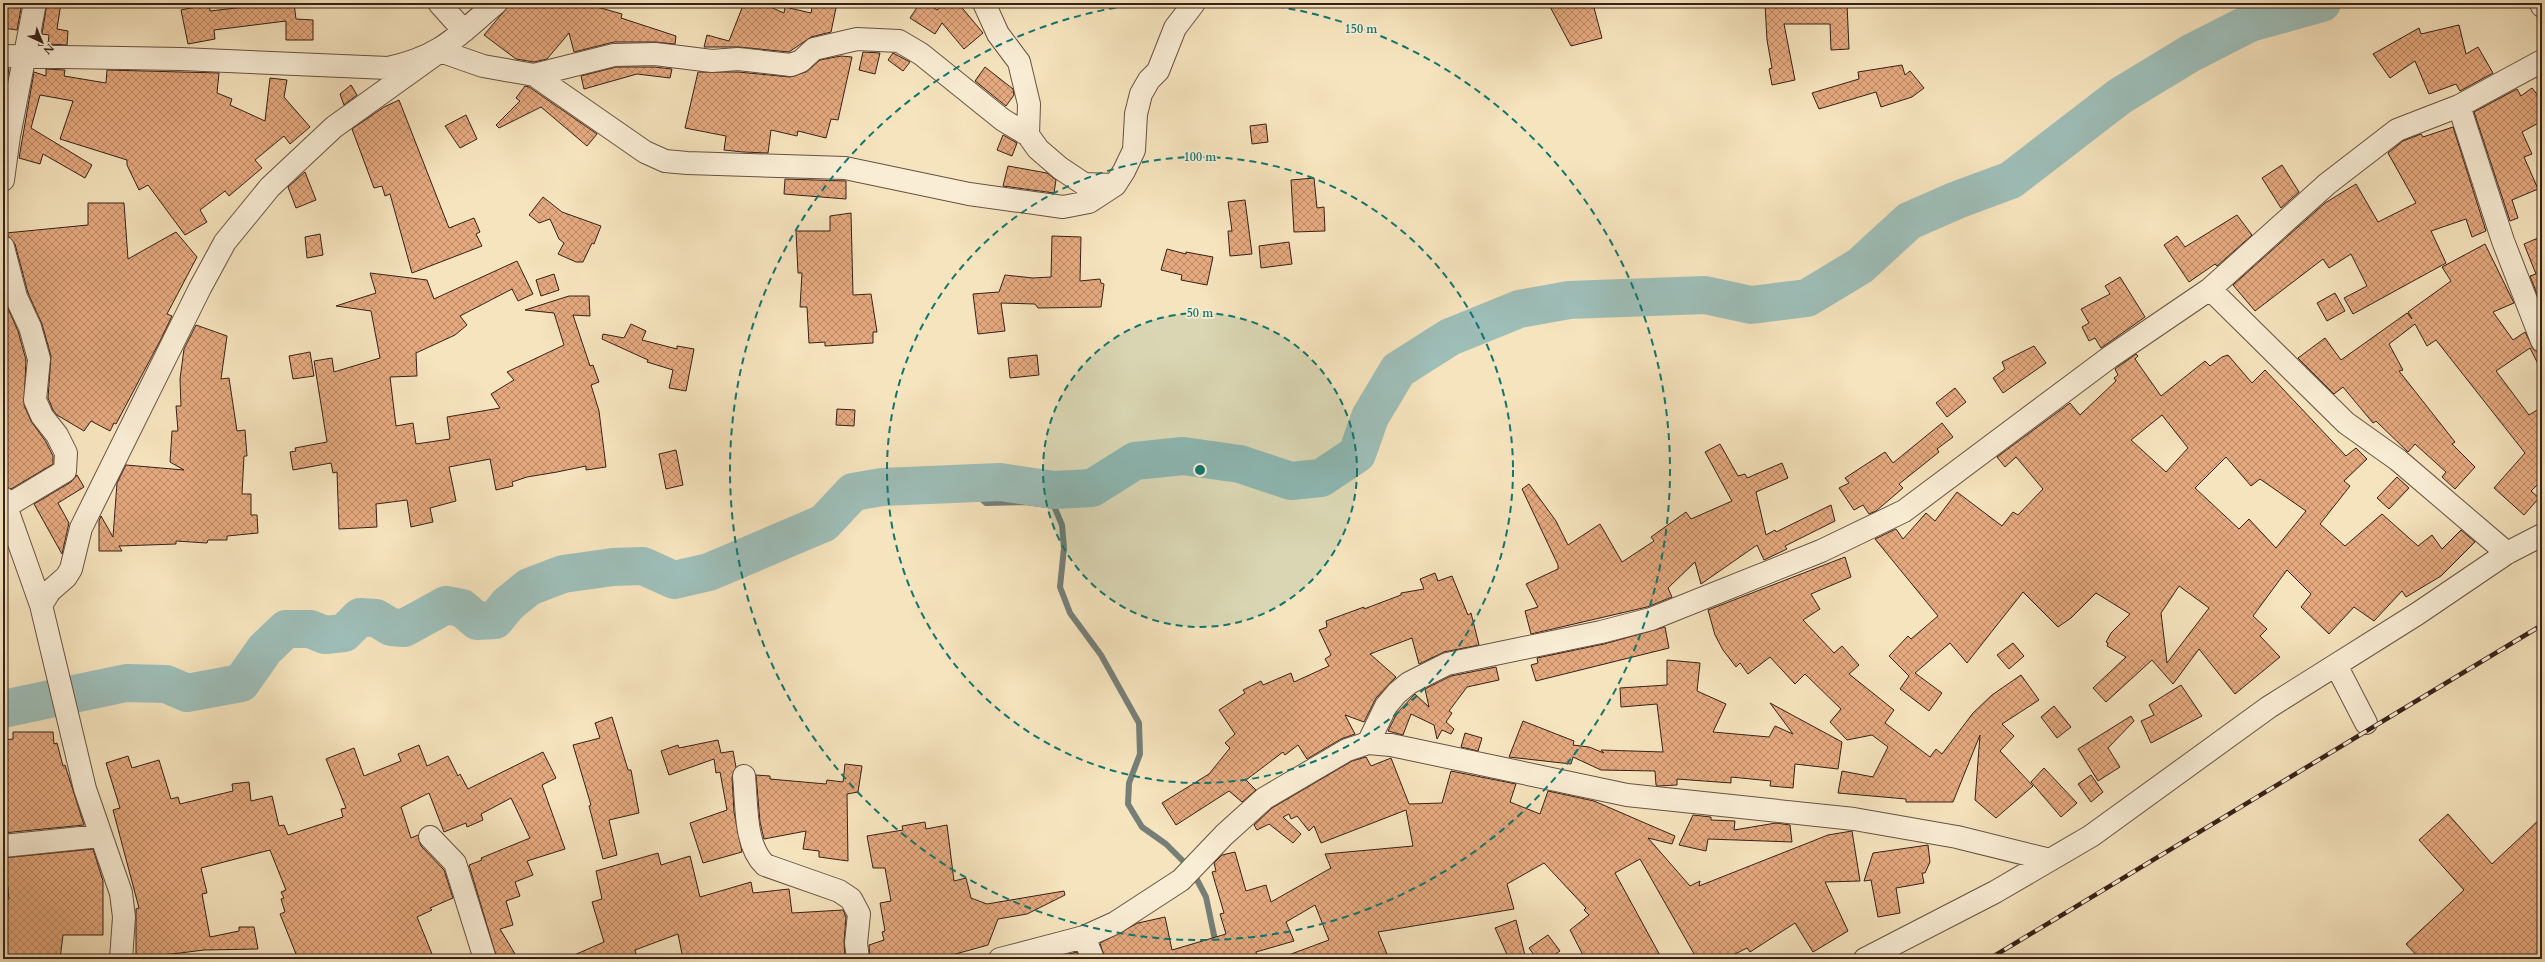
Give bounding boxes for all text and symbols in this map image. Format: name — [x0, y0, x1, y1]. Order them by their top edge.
text: 150 m — [1345, 21, 1378, 37]
north arrow — [22, 22, 62, 62]
text: N — [40, 40, 57, 58]
text: 100 m — [1184, 149, 1217, 165]
text: 50 m — [1187, 305, 1214, 321]
centre of rings — [1193, 463, 1207, 477]

